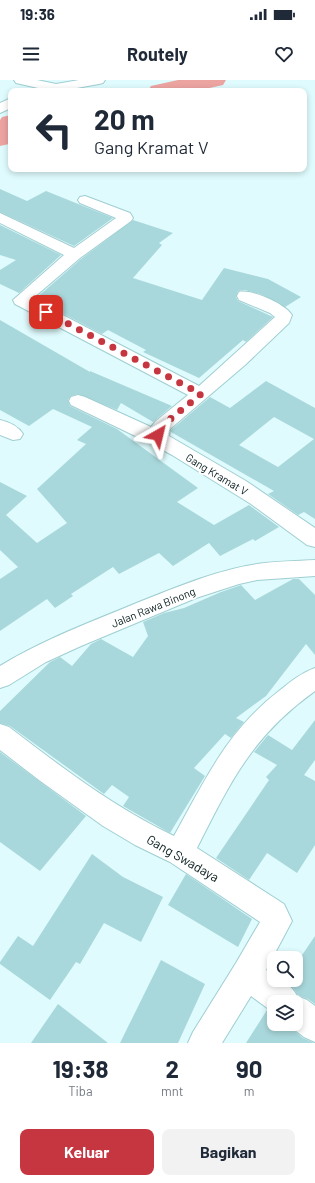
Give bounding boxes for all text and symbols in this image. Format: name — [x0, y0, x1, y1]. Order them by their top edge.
text: 19:36 — [20, 5, 55, 23]
icon: menu — [20, 43, 42, 65]
text: Routely — [127, 43, 188, 65]
icon: heart — [273, 43, 295, 65]
text: 20 m — [94, 102, 155, 136]
icon: left — [28, 104, 80, 156]
text: Gang Kramat V — [94, 136, 209, 158]
pin — [29, 295, 63, 329]
icon: arrive — [35, 301, 57, 323]
position arrow — [137, 414, 179, 456]
street label: Gang Kramat V — [184, 450, 251, 498]
street label: Jalan Rawa Binong — [109, 584, 197, 630]
street label: Gang Swadaya — [144, 831, 222, 885]
map controls — [267, 951, 303, 1031]
button: search — [267, 951, 303, 987]
button: layers — [267, 995, 303, 1031]
text: 19:38 — [53, 1054, 108, 1083]
text: 2 — [166, 1054, 179, 1083]
text: 90 — [236, 1054, 262, 1083]
text: Tiba — [68, 1083, 93, 1099]
text: mnt — [161, 1083, 183, 1099]
text: m — [244, 1083, 255, 1099]
button: Keluar — [20, 1129, 154, 1175]
button: Bagikan — [162, 1129, 295, 1175]

